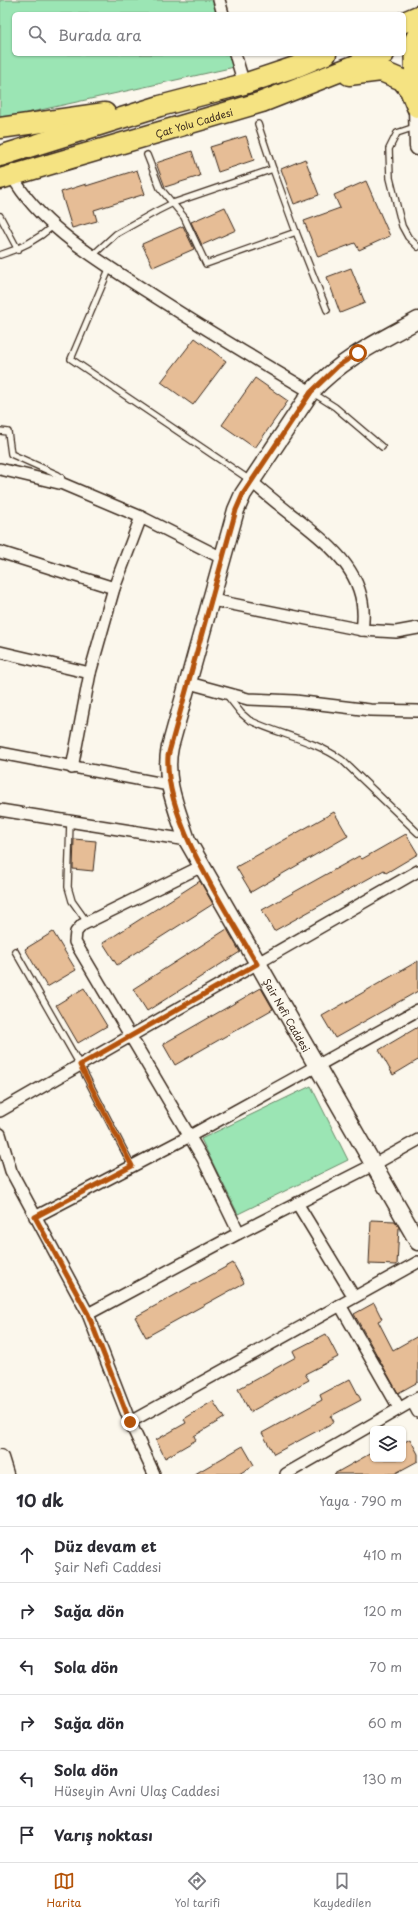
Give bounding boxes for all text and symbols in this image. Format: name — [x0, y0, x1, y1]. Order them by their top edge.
search box — [12, 12, 406, 56]
icon: search — [26, 23, 48, 45]
text: Burada ara — [58, 23, 141, 46]
street label: Çat Yolu Caddesi — [153, 104, 234, 141]
route start — [349, 344, 367, 362]
street label: Şair Nefi Caddesi — [260, 975, 315, 1054]
route end — [121, 1413, 139, 1431]
map controls — [370, 1426, 406, 1462]
button: layers — [370, 1426, 406, 1462]
text: 10 dk — [16, 1487, 64, 1513]
text: Yaya · 790 m — [319, 1491, 402, 1510]
text: Düz devam et — [54, 1534, 157, 1557]
icon: ahead — [16, 1544, 38, 1566]
text: 410 m — [363, 1545, 402, 1564]
text: Şair Nefi Caddesi — [54, 1557, 161, 1576]
text: Sağa dön — [54, 1599, 124, 1622]
icon: right — [16, 1600, 38, 1622]
text: 120 m — [363, 1601, 402, 1620]
text: Sola dön — [54, 1655, 118, 1678]
icon: left — [16, 1656, 38, 1678]
text: 70 m — [369, 1657, 402, 1676]
text: Sağa dön — [54, 1711, 124, 1734]
icon: right — [16, 1712, 38, 1734]
text: 60 m — [368, 1713, 402, 1732]
text: Sola dön — [54, 1758, 118, 1781]
icon: left — [16, 1768, 38, 1790]
text: 130 m — [363, 1769, 402, 1788]
text: Hüseyin Avni Ulaş Caddesi — [54, 1781, 220, 1800]
text: Varış noktası — [54, 1823, 153, 1846]
icon: arrive — [16, 1824, 38, 1846]
tab: Harita — [47, 1870, 81, 1911]
tab: Yol tarifi — [175, 1870, 220, 1911]
tab: Kaydedilen — [313, 1870, 371, 1911]

